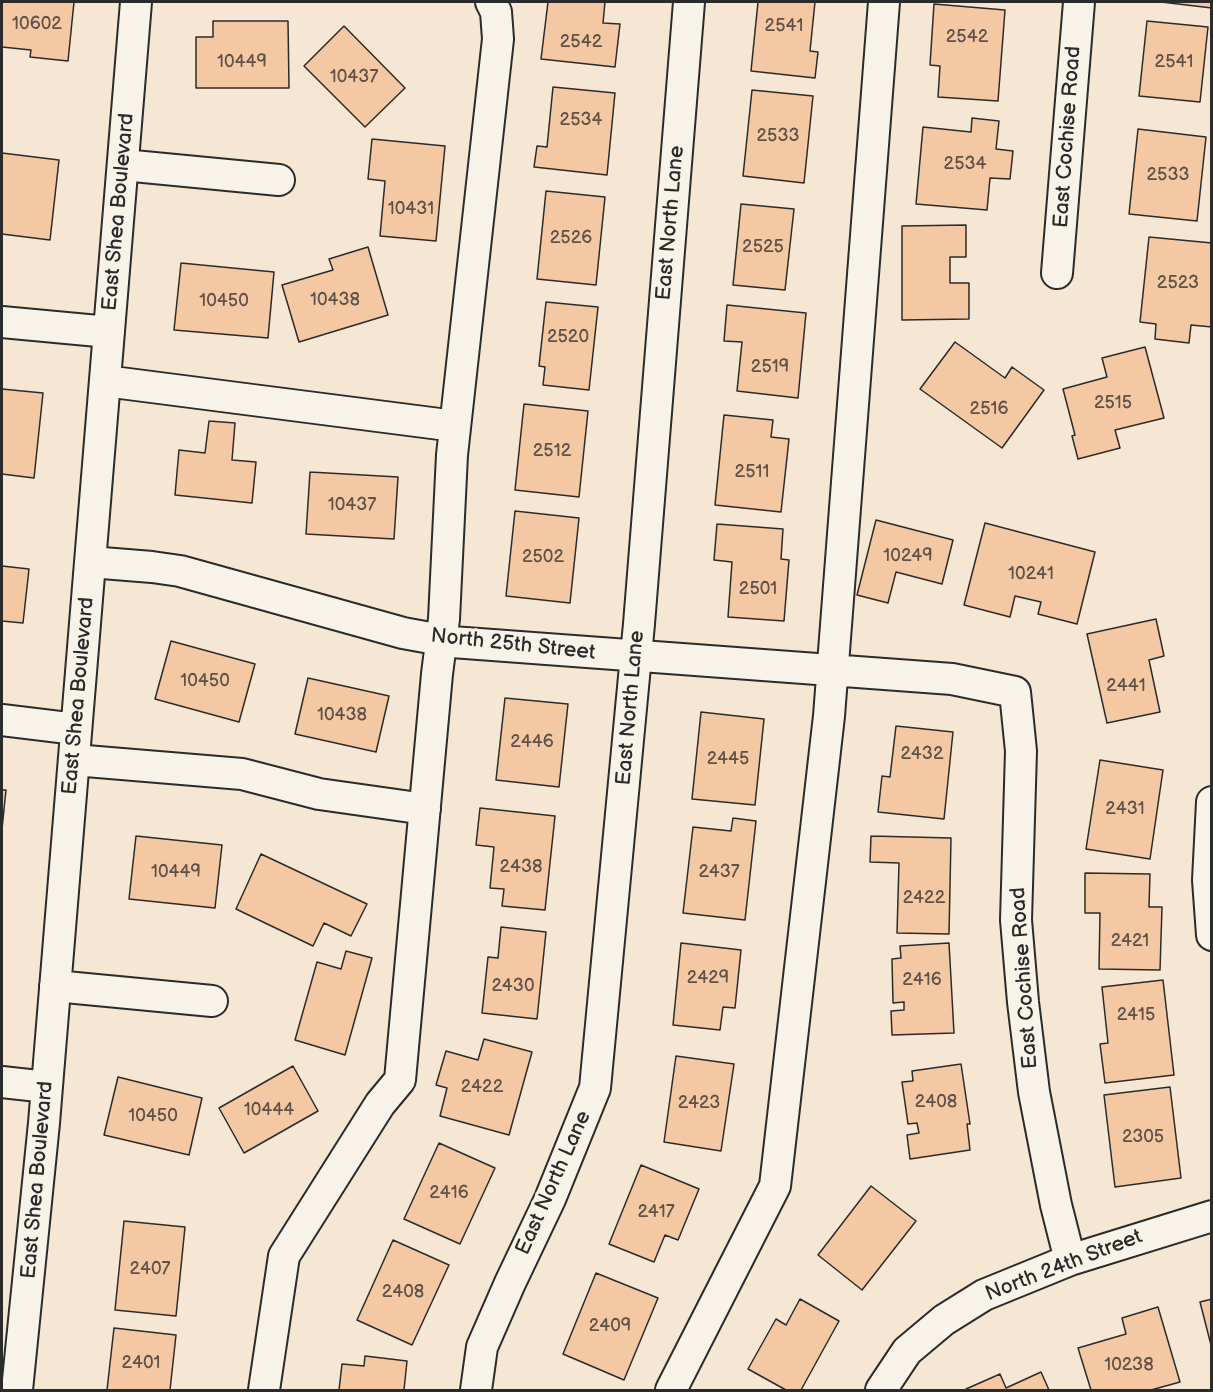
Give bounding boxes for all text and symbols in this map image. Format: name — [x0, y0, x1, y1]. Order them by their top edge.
house number: 10602 — [12, 13, 62, 35]
house number: 2541 — [765, 15, 803, 37]
house number: 2542 — [946, 26, 988, 48]
house number: 2542 — [560, 31, 602, 53]
street label: East Cochise Road — [1049, 45, 1087, 229]
house number: 10449 — [217, 51, 267, 73]
house number: 2541 — [1155, 51, 1193, 73]
house number: 10437 — [330, 66, 378, 88]
house number: 2534 — [560, 109, 602, 131]
street label: East Shea Boulevard — [98, 112, 140, 312]
house number: 2533 — [756, 125, 800, 147]
street label: East North Lane — [652, 145, 690, 301]
house number: 2534 — [944, 153, 986, 175]
house number: 2533 — [1146, 164, 1190, 186]
house number: 10431 — [388, 198, 434, 220]
house number: 2526 — [550, 227, 592, 249]
house number: 2525 — [742, 236, 784, 258]
house number: 2523 — [1157, 272, 1199, 294]
house number: 10438 — [310, 289, 360, 311]
house number: 10450 — [199, 290, 249, 312]
house number: 2520 — [547, 326, 589, 348]
house number: 2519 — [751, 356, 789, 378]
house number: 2515 — [1094, 392, 1132, 414]
house number: 2516 — [970, 398, 1008, 420]
house number: 2512 — [533, 440, 571, 462]
house number: 2511 — [735, 461, 769, 483]
house number: 10437 — [328, 494, 376, 516]
house number: 10249 — [883, 545, 933, 567]
house number: 2502 — [522, 546, 564, 568]
house number: 10241 — [1008, 563, 1054, 585]
house number: 2501 — [739, 578, 777, 600]
street label: East Shea Boulevard — [58, 596, 100, 796]
street label: North 25th Street — [430, 624, 596, 666]
street label: East North Lane — [612, 630, 650, 786]
house number: 10450 — [180, 670, 230, 692]
house number: 2441 — [1106, 675, 1146, 697]
house number: 10438 — [317, 704, 367, 726]
house number: 2446 — [510, 731, 554, 753]
house number: 2432 — [900, 743, 944, 765]
house number: 2445 — [707, 748, 749, 770]
house number: 2431 — [1105, 798, 1145, 820]
house number: 2438 — [500, 856, 542, 878]
house number: 10449 — [151, 861, 201, 883]
house number: 2437 — [698, 861, 740, 883]
street label: East Cochise Road — [1006, 886, 1044, 1070]
house number: 2422 — [903, 887, 945, 909]
house number: 2421 — [1111, 930, 1149, 952]
house number: 2429 — [687, 967, 729, 989]
house number: 2416 — [902, 969, 942, 991]
house number: 2430 — [492, 975, 534, 997]
house number: 2415 — [1117, 1004, 1155, 1026]
house number: 2422 — [461, 1076, 503, 1098]
street label: East Shea Boulevard — [17, 1080, 59, 1280]
house number: 2408 — [915, 1091, 957, 1113]
house number: 2423 — [678, 1092, 720, 1114]
house number: 10444 — [244, 1099, 294, 1121]
house number: 10450 — [128, 1105, 178, 1127]
street label: East North Lane — [511, 1107, 597, 1259]
house number: 2305 — [1122, 1126, 1164, 1148]
house number: 2416 — [429, 1182, 469, 1204]
house number: 2417 — [637, 1201, 675, 1223]
street label: North 24th Street — [982, 1225, 1146, 1307]
house number: 2407 — [130, 1258, 170, 1280]
house number: 2408 — [382, 1281, 424, 1303]
house number: 2409 — [589, 1315, 631, 1337]
house number: 2401 — [122, 1352, 160, 1374]
house number: 10238 — [1104, 1354, 1154, 1376]

